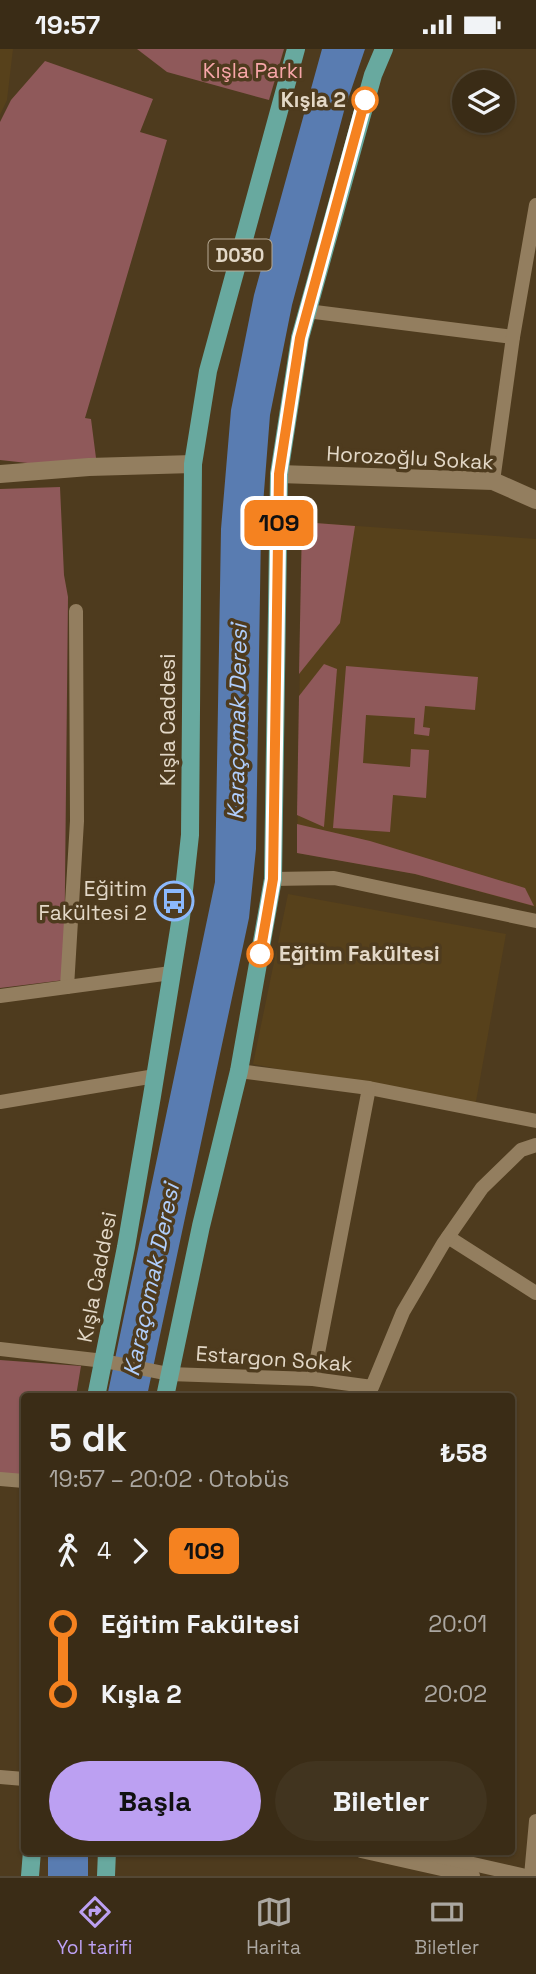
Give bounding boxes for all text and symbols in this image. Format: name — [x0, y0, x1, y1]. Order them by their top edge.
text: 19:57 — [35, 8, 100, 42]
park label: Kışla Parkı — [203, 57, 303, 84]
map controls — [452, 70, 515, 133]
button: layers — [452, 70, 515, 133]
place label: Kışla 2 — [281, 86, 346, 113]
marker: Kışla 2 — [352, 87, 378, 113]
road number: D030 — [208, 239, 272, 271]
street label: Horozoğlu Sokak — [326, 440, 494, 475]
line badge: 109 — [239, 500, 319, 546]
text: 109 — [258, 507, 300, 538]
water label: Karaçomak Deresi — [220, 621, 254, 820]
street label: Kışla Caddesi — [154, 654, 181, 786]
place label: Eğitim Fakültesi 2 — [38, 875, 147, 926]
bus stop icon: Eğitim Fakültesi 2 — [153, 880, 195, 922]
place label: Eğitim Fakültesi — [279, 940, 440, 967]
marker: Eğitim Fakültesi — [247, 941, 273, 967]
water label: Karaçomak Deresi — [116, 1179, 187, 1379]
street label: Kışla Caddesi — [71, 1209, 122, 1345]
street label: Estargon Sokak — [195, 1340, 353, 1377]
text: 5 dk — [49, 1414, 127, 1462]
text: ₺58 — [440, 1436, 487, 1470]
text: 19:57 – 20:02 · Otobüs — [49, 1464, 289, 1494]
icon: walk — [49, 1532, 87, 1570]
icon: forward — [121, 1532, 159, 1570]
text: 109 — [183, 1535, 225, 1566]
text: 4 — [97, 1536, 111, 1566]
text: Eğitim Fakültesi — [101, 1607, 300, 1641]
text: 20:01 — [428, 1609, 487, 1639]
text: Kışla 2 — [101, 1677, 182, 1711]
text: 20:02 — [424, 1679, 487, 1709]
button: Başla — [49, 1761, 261, 1841]
button: Biletler — [275, 1761, 487, 1841]
tab: Yol tarifi — [57, 1893, 133, 1960]
tab: Harita — [246, 1893, 301, 1960]
tab: Biletler — [415, 1893, 479, 1960]

